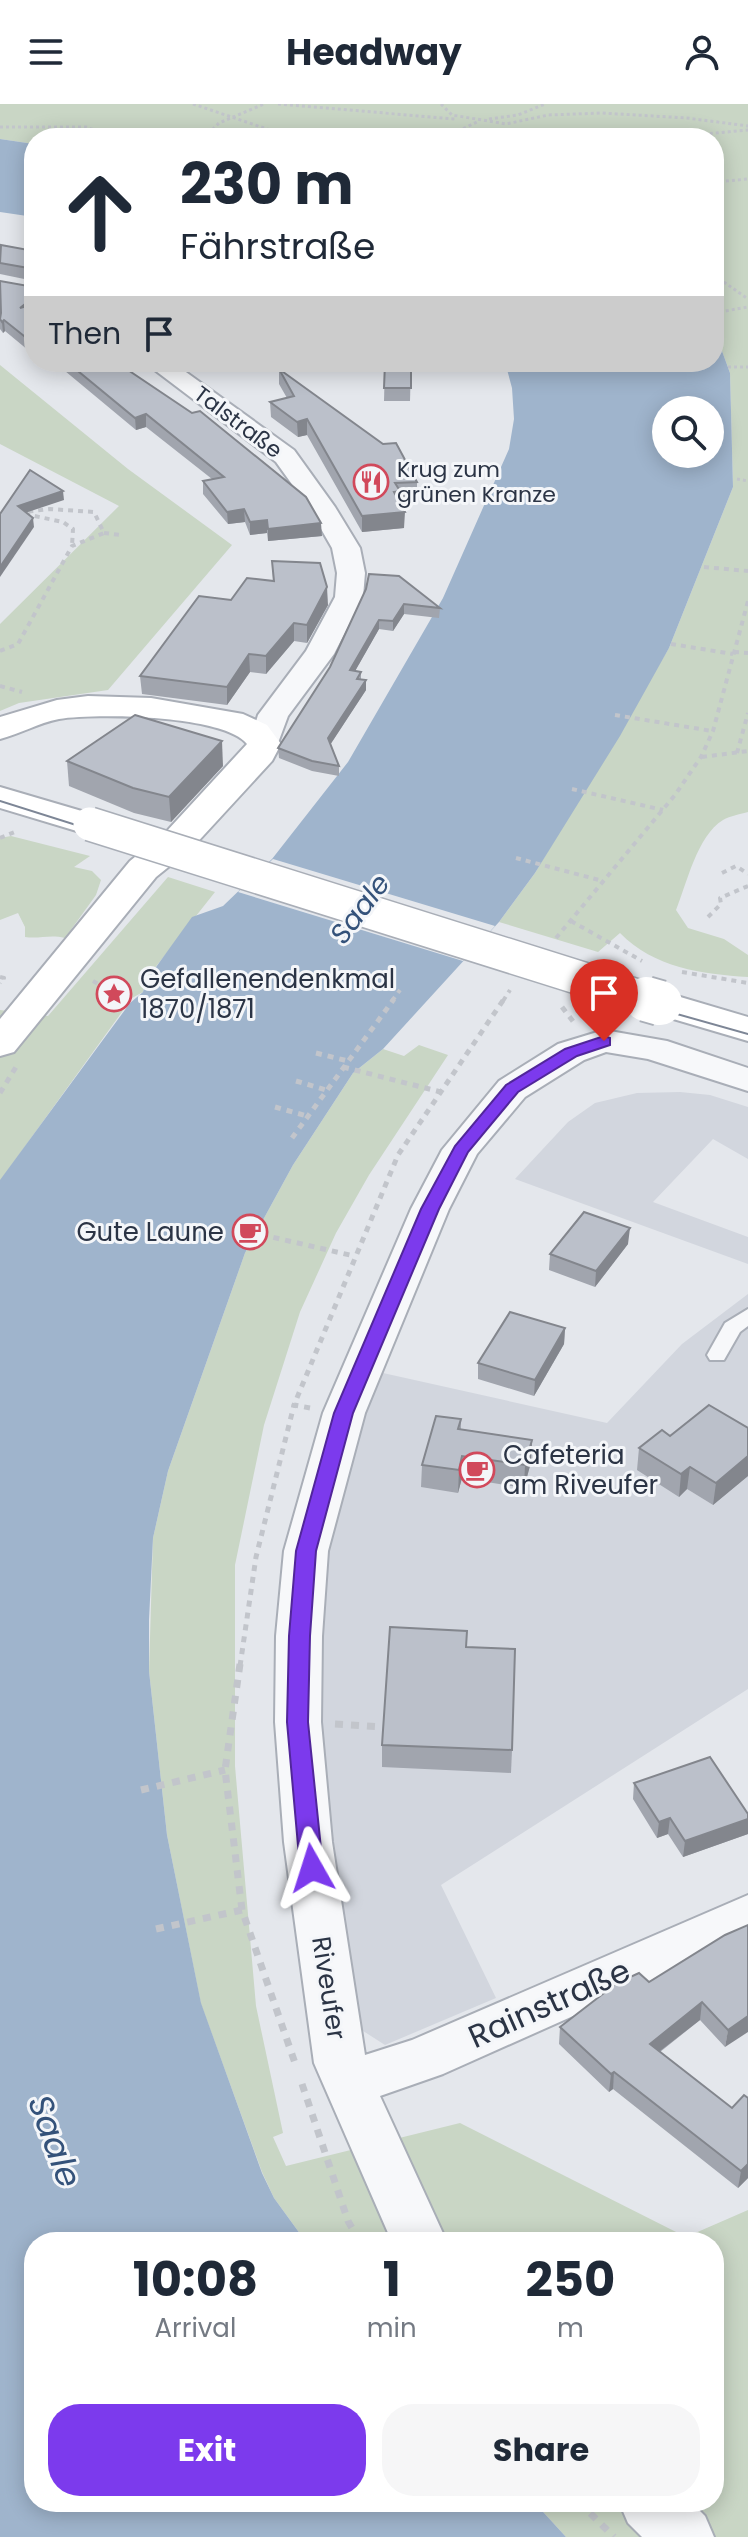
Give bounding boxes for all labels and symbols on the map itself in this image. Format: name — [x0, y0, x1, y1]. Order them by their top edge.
street label: Talstraße — [187, 379, 289, 465]
place label: Krug zum grünen Kranze — [397, 454, 556, 510]
restaurant icon: Krug zum grünen Kranze — [352, 463, 390, 501]
water label: Saale — [321, 866, 399, 952]
pin — [570, 959, 638, 1041]
place label: Gefallenendenkmal 1870/1871 — [140, 961, 395, 1027]
place icon: Gefallenendenkmal 1870/1871 — [95, 975, 133, 1013]
cafe icon: Gute Laune — [231, 1213, 269, 1251]
place label: Gute Laune — [76, 1214, 224, 1250]
place label: Cafeteria am Riveufer — [503, 1437, 658, 1503]
cafe icon: Cafeteria am Riveufer — [458, 1451, 496, 1489]
position arrow — [270, 1826, 354, 1910]
street label: Riveufer — [303, 1934, 355, 2042]
street label: Rainstraße — [461, 1947, 637, 2059]
water label: Saale — [16, 2088, 94, 2194]

